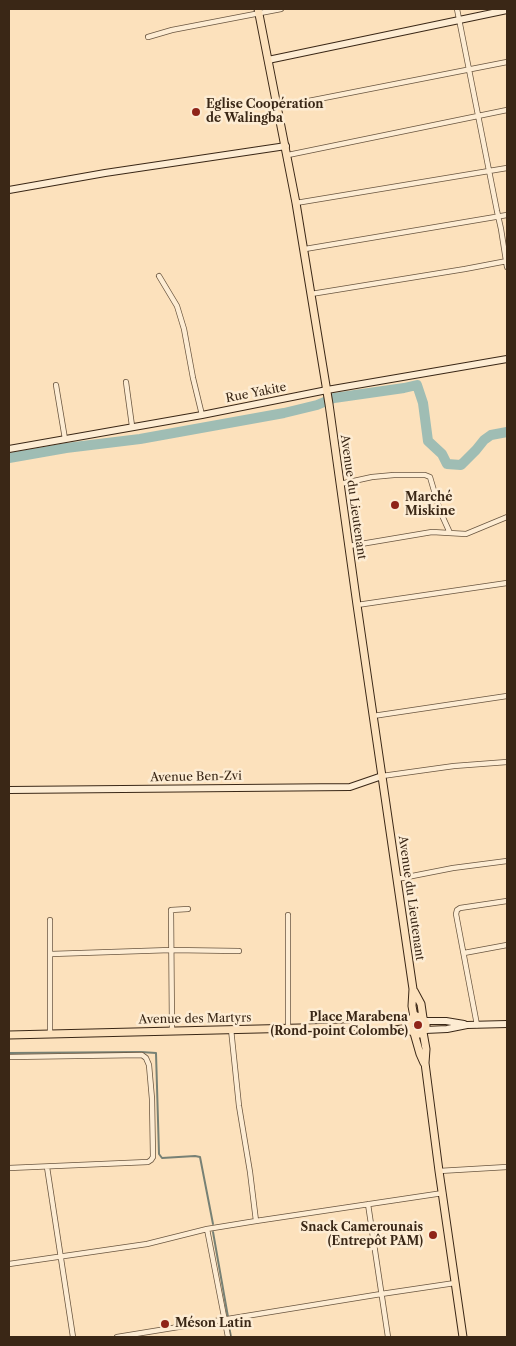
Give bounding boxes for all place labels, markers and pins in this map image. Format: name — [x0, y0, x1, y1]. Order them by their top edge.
place label: Eglise Coopération de Walingba — [206, 98, 324, 126]
marker: Eglise Coopération de Walingba — [190, 106, 202, 118]
place label: Marché Miskine — [405, 491, 455, 519]
marker: Marché Miskine — [389, 499, 401, 511]
place label: Place Marabena (Rond-point Colombe) — [270, 1011, 408, 1039]
marker: Place Marabena (Rond-point Colombe) — [412, 1019, 424, 1031]
place label: Snack Camerounais (Entrepôt PAM) — [301, 1221, 423, 1249]
marker: Snack Camerounais (Entrepôt PAM) — [427, 1229, 439, 1241]
place label: Méson Latin — [175, 1317, 252, 1331]
marker: Méson Latin — [159, 1318, 171, 1330]

